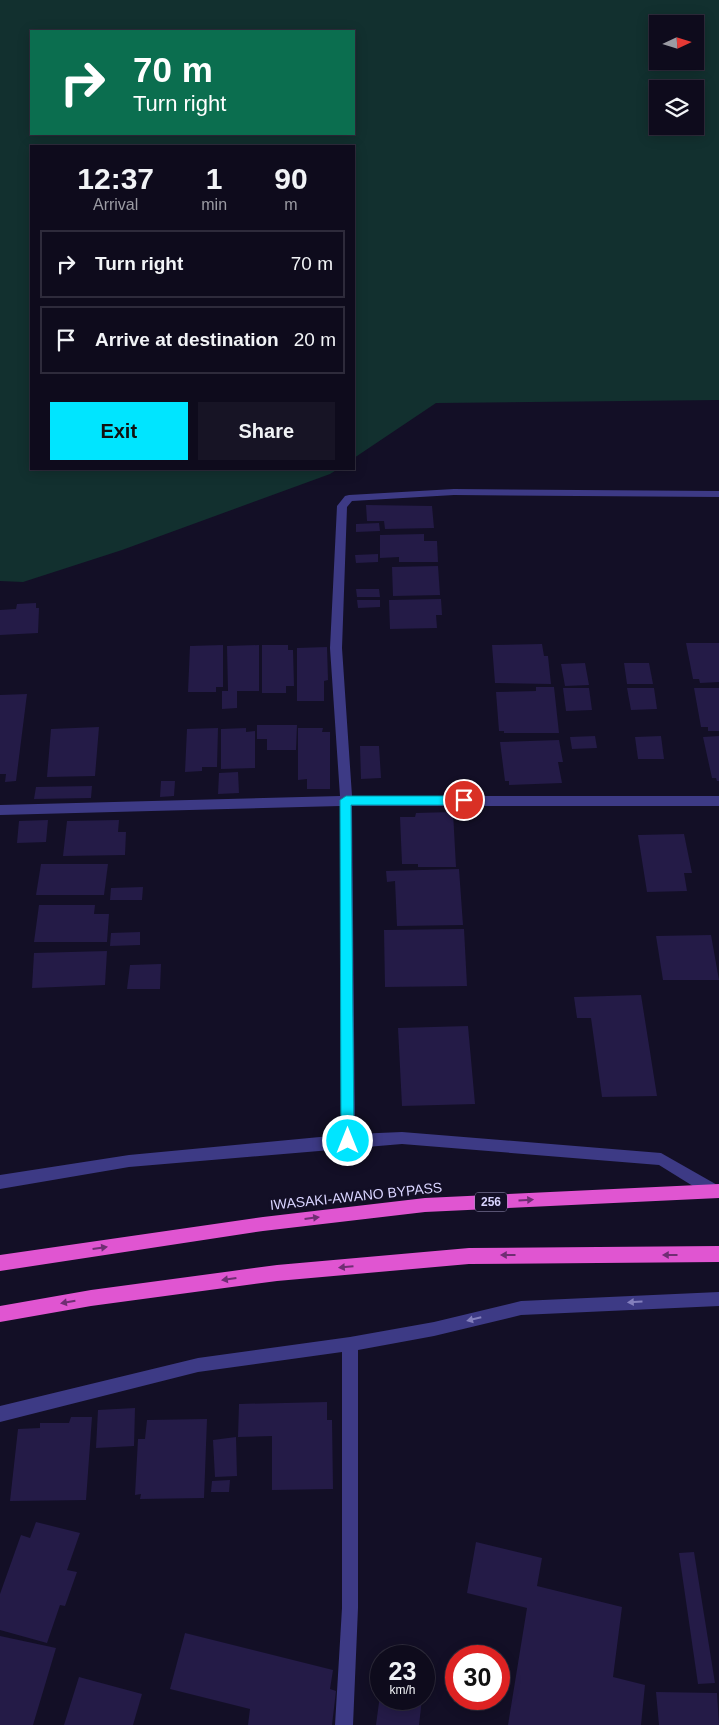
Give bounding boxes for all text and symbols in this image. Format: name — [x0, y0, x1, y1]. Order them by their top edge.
north arrow — [649, 15, 704, 70]
map controls — [649, 15, 704, 135]
icon: right — [50, 50, 115, 115]
text: 70 m — [133, 50, 213, 89]
button: layers — [649, 80, 704, 135]
text: Turn right — [133, 91, 226, 116]
text: 12:37 — [77, 162, 154, 195]
text: 1 — [206, 162, 223, 195]
text: 90 — [274, 162, 308, 195]
text: Arrival — [93, 196, 138, 213]
text: min — [201, 196, 227, 213]
text: m — [284, 196, 298, 213]
icon: right — [52, 250, 80, 278]
text: Turn right — [95, 253, 183, 274]
text: 70 m — [291, 253, 333, 274]
icon: arrive — [52, 326, 80, 354]
text: Arrive at destination — [95, 329, 279, 350]
text: 20 m — [294, 329, 336, 350]
button: Exit — [50, 402, 188, 460]
button: Share — [198, 402, 335, 460]
pin — [443, 779, 485, 821]
icon: arrive — [450, 786, 478, 814]
position arrow — [321, 1114, 373, 1166]
street label: IWASAKI-AWANO BYPASS — [269, 1179, 443, 1213]
road number: 256 — [475, 1192, 507, 1212]
one-way arrow — [518, 1196, 534, 1204]
one-way arrow — [304, 1214, 320, 1222]
one-way arrow — [92, 1243, 108, 1251]
one-way arrow — [500, 1251, 516, 1259]
one-way arrow — [662, 1251, 678, 1259]
one-way arrow — [337, 1263, 353, 1271]
one-way arrow — [220, 1276, 236, 1284]
one-way arrow — [59, 1298, 75, 1306]
one-way arrow — [627, 1299, 643, 1307]
one-way arrow — [467, 1315, 482, 1323]
speed limit sign: 30 — [445, 1645, 510, 1710]
text: 23 — [389, 1657, 416, 1685]
text: km/h — [389, 1683, 416, 1697]

